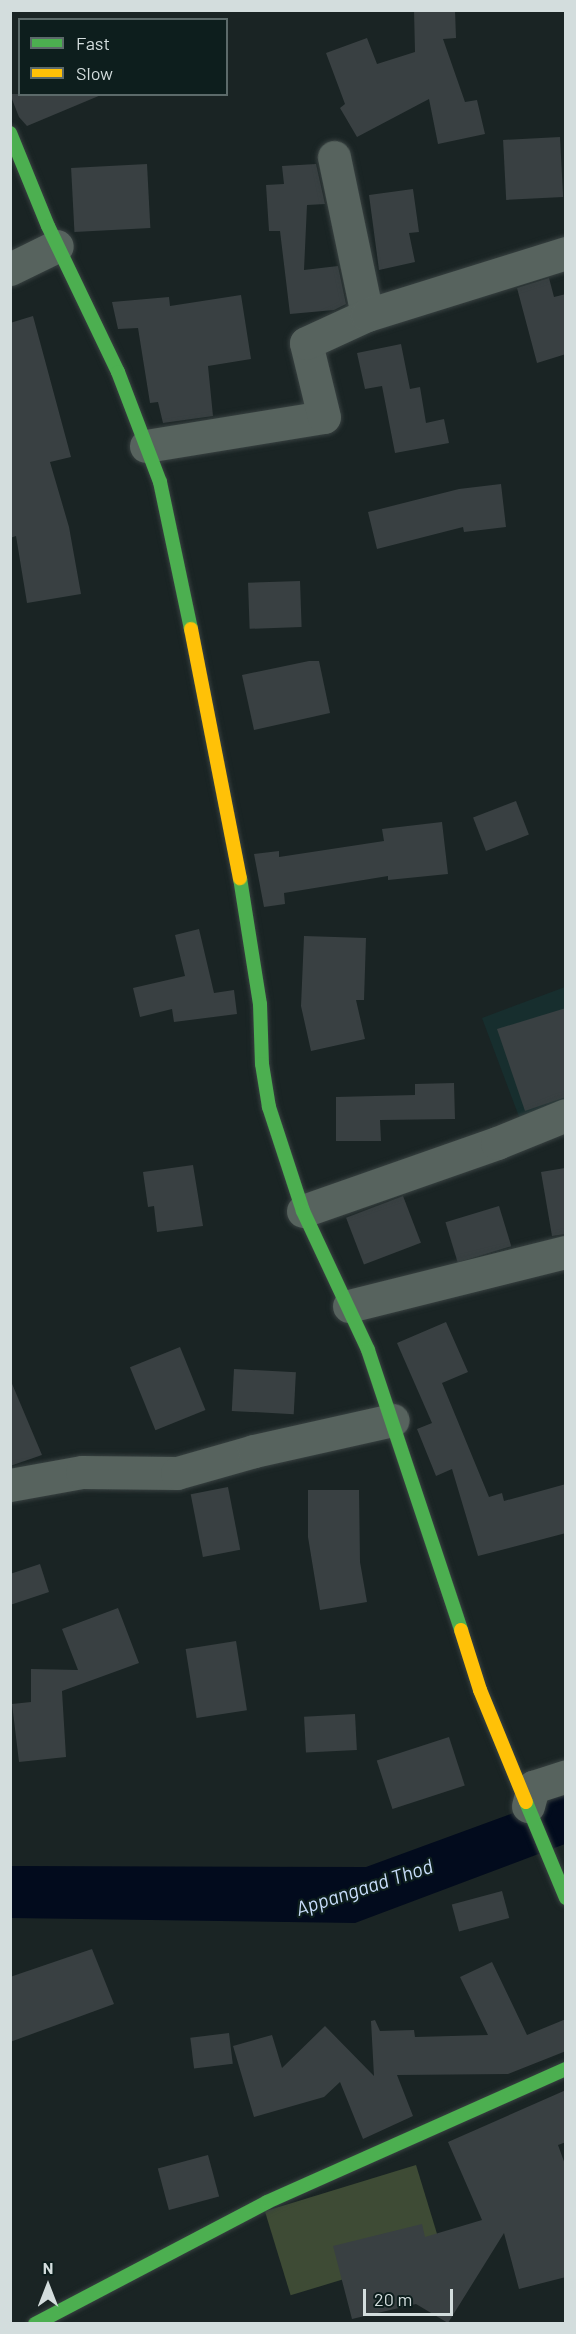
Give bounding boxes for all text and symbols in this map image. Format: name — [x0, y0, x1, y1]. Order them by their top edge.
legend — [18, 18, 228, 96]
text: Fast — [76, 32, 110, 54]
text: Slow — [76, 62, 113, 84]
water label: Appangaad Thod — [292, 1854, 436, 1920]
north arrow — [18, 2256, 78, 2316]
text: N — [43, 2258, 53, 2277]
scale bar — [366, 2277, 456, 2315]
text: 20 m — [374, 2288, 412, 2310]

